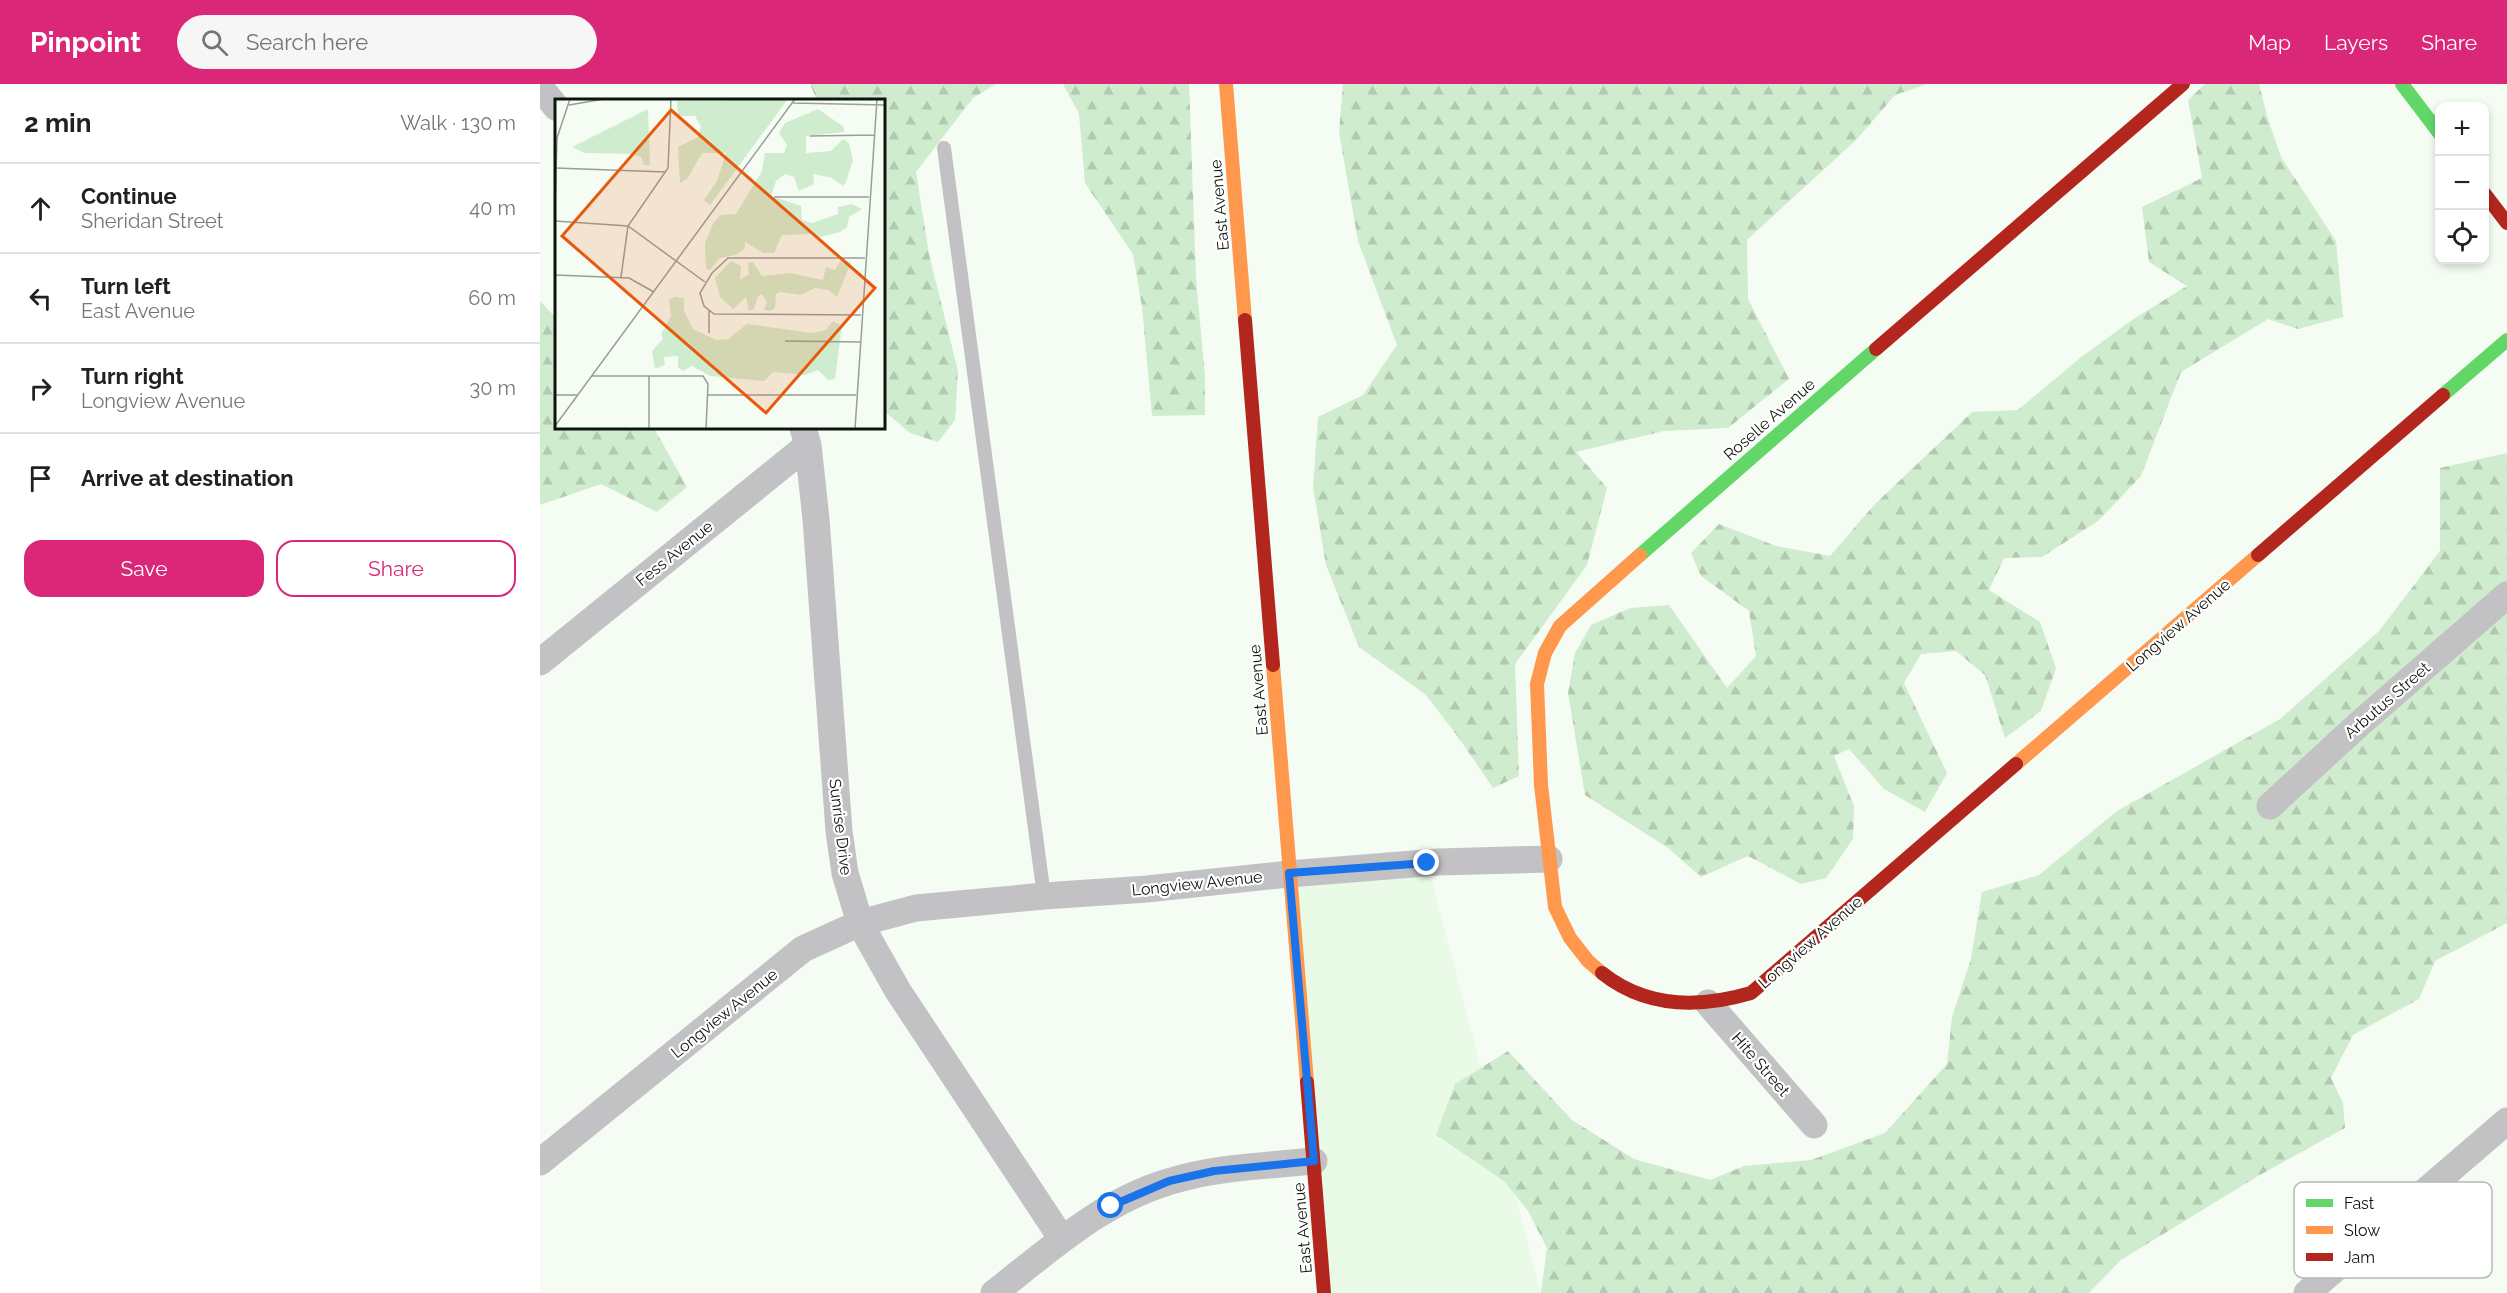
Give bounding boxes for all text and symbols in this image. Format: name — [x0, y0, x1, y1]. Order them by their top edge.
search box — [177, 15, 597, 69]
text: Pinpoint — [30, 26, 141, 59]
icon: search — [198, 26, 231, 59]
text: Search here — [246, 29, 368, 55]
text: Map — [2248, 30, 2291, 55]
text: Layers — [2324, 30, 2388, 55]
text: Share — [2421, 30, 2477, 55]
inset map — [555, 99, 885, 429]
map controls — [2435, 102, 2489, 264]
button: + — [2435, 102, 2489, 156]
text: 2 min — [24, 108, 91, 138]
text: Walk · 130 m — [400, 111, 516, 135]
button: − — [2435, 156, 2489, 210]
street label: East Avenue — [1206, 159, 1233, 251]
text: Continue — [81, 183, 177, 209]
icon: ahead — [24, 192, 57, 225]
text: 40 m — [469, 196, 516, 220]
text: Sheridan Street — [81, 209, 223, 233]
button: locate — [2435, 210, 2489, 264]
text: Turn left — [81, 273, 171, 299]
icon: left — [24, 282, 57, 315]
text: 60 m — [468, 286, 516, 310]
text: East Avenue — [81, 299, 195, 323]
text: Turn right — [81, 363, 184, 389]
icon: right — [24, 372, 57, 405]
street label: Roselle Avenue — [1720, 375, 1819, 464]
text: 30 m — [470, 376, 516, 400]
text: Longview Avenue — [81, 389, 245, 413]
icon: arrive — [24, 462, 57, 495]
text: Arrive at destination — [81, 465, 294, 491]
street label: Fess Avenue — [632, 517, 717, 590]
button: Save — [24, 540, 264, 597]
button: Share — [276, 540, 516, 597]
street label: Longview Avenue — [2123, 575, 2234, 676]
street label: East Avenue — [1245, 644, 1272, 736]
street label: Arbutus Street — [2341, 658, 2434, 743]
street label: Sunrise Drive — [825, 778, 856, 876]
route end — [1413, 849, 1439, 875]
street label: Longview Avenue — [1131, 867, 1263, 900]
street label: Longview Avenue — [1755, 892, 1866, 993]
street label: Longview Avenue — [667, 965, 781, 1062]
street label: Hite Street — [1728, 1029, 1794, 1101]
street label: East Avenue — [1289, 1182, 1316, 1274]
legend — [2294, 1182, 2492, 1278]
route start — [1097, 1192, 1123, 1218]
text: Fast — [2344, 1194, 2375, 1213]
text: Slow — [2344, 1221, 2380, 1240]
text: Jam — [2344, 1248, 2375, 1267]

